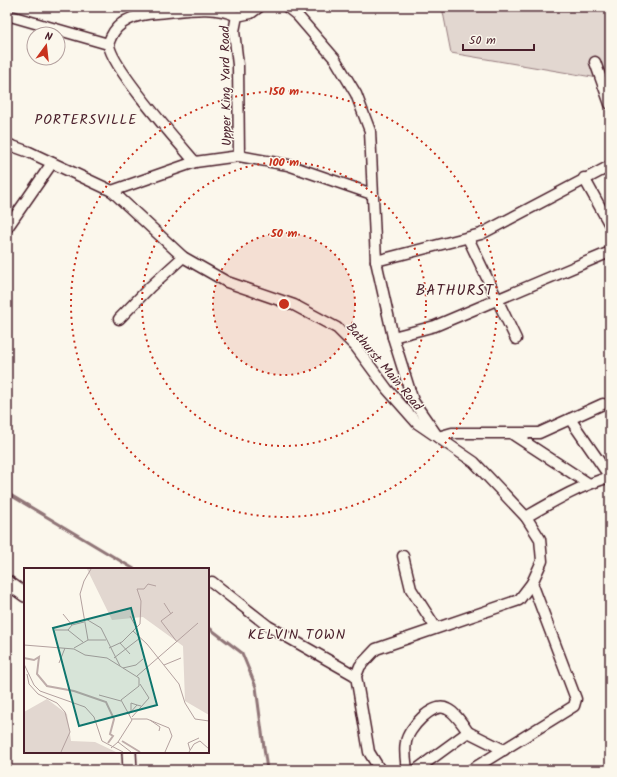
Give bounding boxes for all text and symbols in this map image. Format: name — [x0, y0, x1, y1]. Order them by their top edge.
street label: Upper King Yard Road — [215, 25, 238, 146]
north arrow — [26, 26, 66, 66]
scale bar — [463, 26, 534, 52]
text: N — [43, 28, 54, 47]
text: 50 m — [469, 31, 496, 50]
text: 150 m — [269, 82, 299, 101]
district label: PORTERSVILLE — [35, 109, 137, 131]
text: 100 m — [269, 153, 299, 172]
text: 50 m — [270, 224, 298, 243]
district label: BATHURST — [416, 279, 495, 303]
centre of rings — [277, 297, 291, 311]
street label: Bathurst Main Road — [340, 318, 428, 416]
inset map — [24, 568, 209, 753]
district label: KELVIN TOWN — [248, 624, 346, 646]

